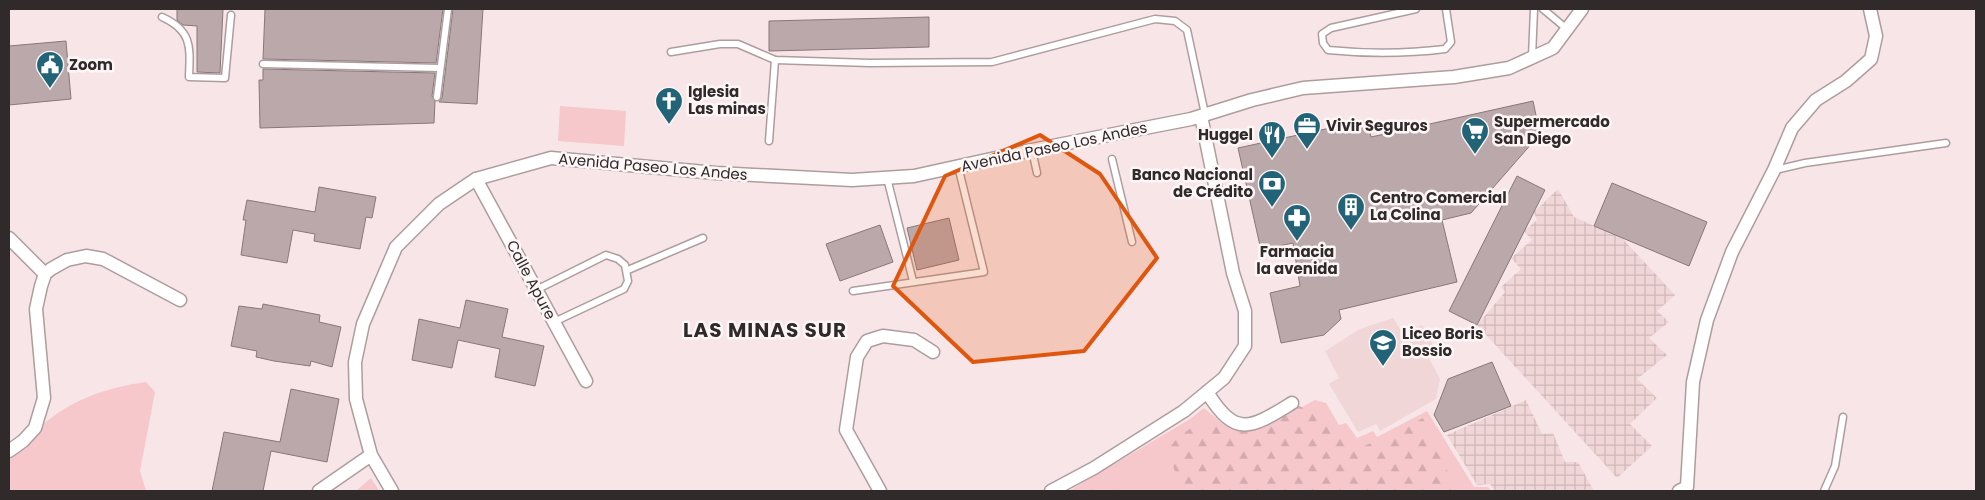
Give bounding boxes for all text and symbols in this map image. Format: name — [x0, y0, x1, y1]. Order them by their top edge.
public building icon: Zoom — [35, 50, 65, 89]
place label: Zoom — [69, 54, 113, 75]
place label: Iglesia Las minas — [688, 81, 766, 119]
church icon: Iglesia Las minas — [654, 86, 684, 125]
office icon: Vivir Seguros — [1292, 111, 1322, 150]
place label: Supermercado San Diego — [1494, 111, 1610, 149]
place label: Vivir Seguros — [1326, 115, 1428, 136]
street label: Avenida Paseo Los Andes — [959, 116, 1149, 177]
supermarket icon: Supermercado San Diego — [1460, 116, 1490, 155]
restaurant icon: Huggel — [1257, 120, 1287, 159]
place label: Huggel — [1198, 124, 1253, 145]
street label: Avenida Paseo Los Andes — [558, 148, 749, 185]
place label: Banco Nacional de Crédito — [1132, 164, 1253, 202]
bank icon: Banco Nacional de Crédito — [1257, 169, 1287, 208]
place label: Centro Comercial La Colina — [1370, 187, 1507, 225]
building icon: Centro Comercial La Colina — [1336, 192, 1366, 231]
pharmacy icon: Farmacia la avenida — [1282, 203, 1312, 242]
street label: Calle Apure — [502, 236, 561, 323]
place label: Farmacia la avenida — [1256, 241, 1338, 279]
district label: LAS MINAS SUR — [683, 316, 847, 344]
place label: Liceo Boris Bossio — [1402, 323, 1483, 361]
school or university icon: Liceo Boris Bossio — [1368, 328, 1398, 367]

